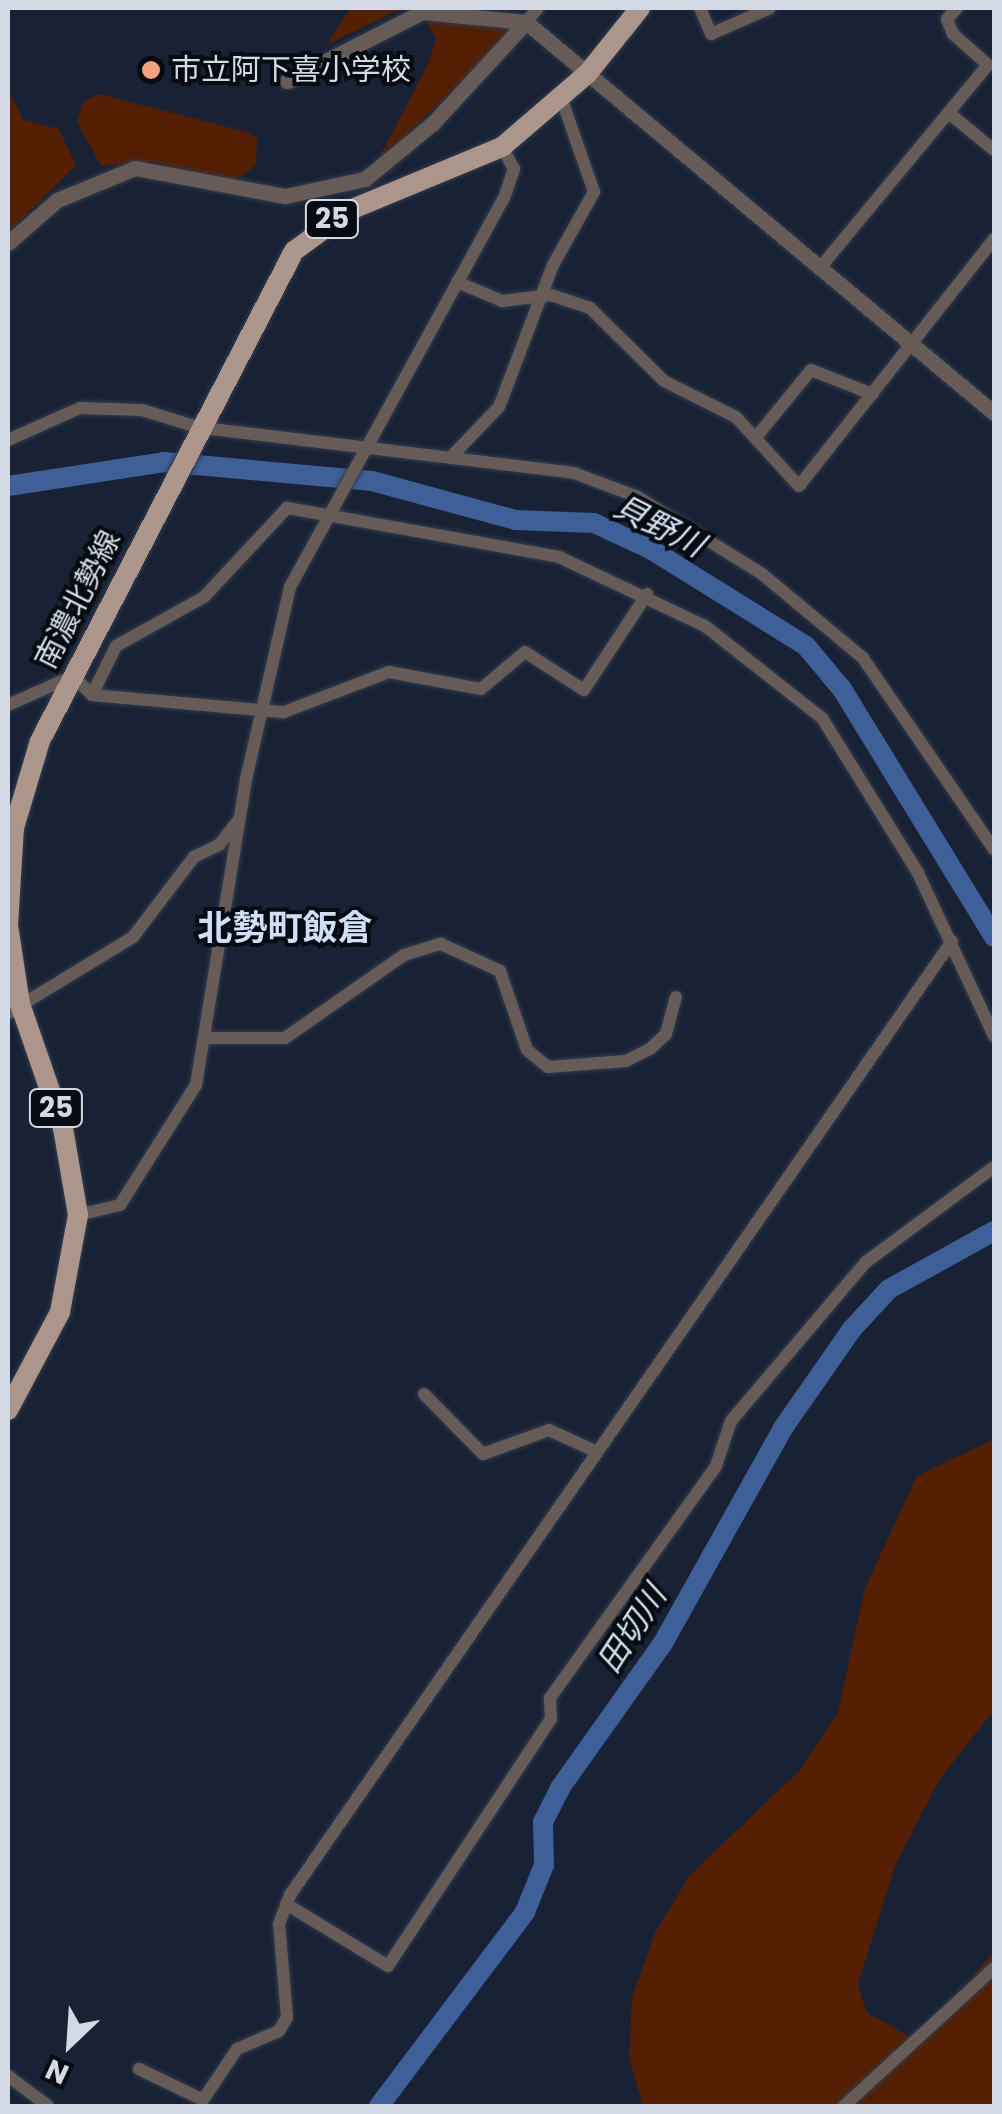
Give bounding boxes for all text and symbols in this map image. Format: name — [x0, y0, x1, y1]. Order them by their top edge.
place label: 市立阿下喜小学校 — [171, 52, 411, 88]
marker: 市立阿下喜小学校 — [140, 59, 162, 81]
road number: 25 — [304, 196, 360, 242]
water label: 貝野川 — [608, 487, 710, 565]
street label: 南濃北勢線 — [28, 525, 128, 675]
district label: 北勢町飯倉 — [198, 907, 372, 949]
road number: 25 — [28, 1085, 84, 1131]
water label: 田切川 — [590, 1578, 674, 1680]
north arrow — [20, 1994, 120, 2094]
text: N — [39, 2050, 75, 2094]

